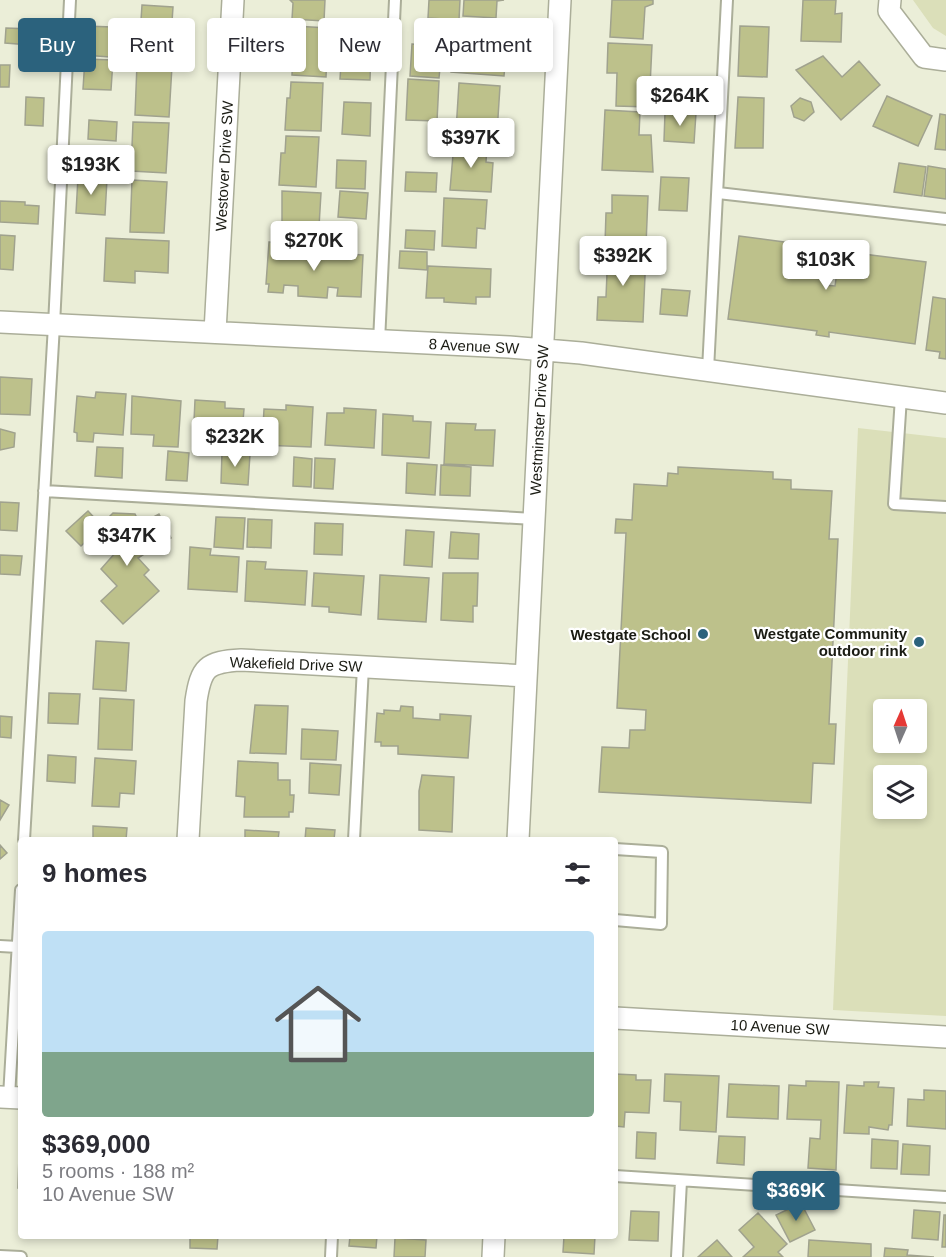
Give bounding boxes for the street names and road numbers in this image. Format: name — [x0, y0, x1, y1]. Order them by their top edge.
street label: Westover Drive SW — [212, 100, 236, 232]
street label: 8 Avenue SW — [428, 335, 521, 357]
street label: Westminster Drive SW — [527, 344, 551, 496]
street label: Wakefield Drive SW — [229, 653, 363, 675]
street label: 10 Avenue SW — [730, 1016, 831, 1038]

